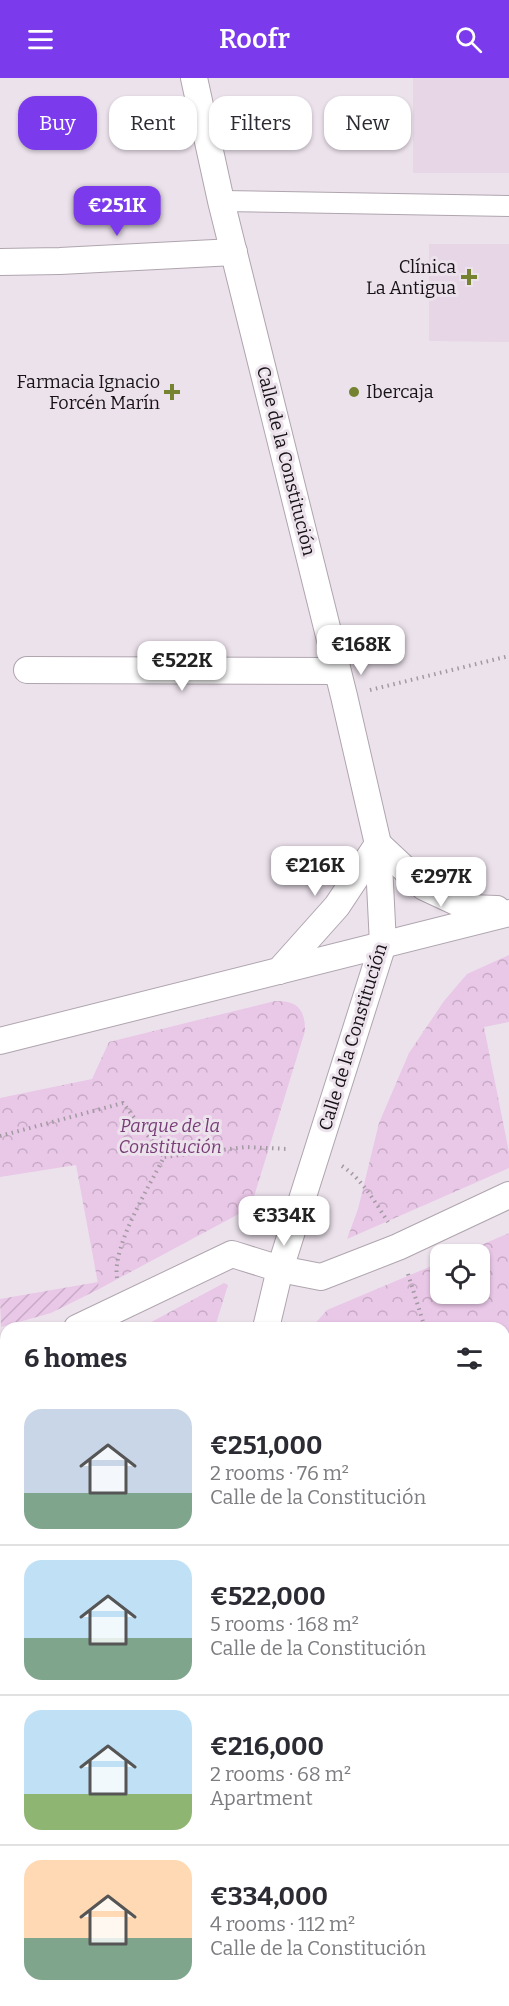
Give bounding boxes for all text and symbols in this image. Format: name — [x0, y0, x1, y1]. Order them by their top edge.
icon: menu — [24, 23, 57, 56]
text: Roofr — [219, 23, 290, 55]
icon: search — [452, 23, 485, 56]
chip: Buy — [18, 96, 97, 150]
chip: Rent — [109, 96, 197, 150]
chip: Filters — [209, 96, 312, 150]
chip: New — [324, 96, 411, 150]
pin: €251K — [75, 186, 159, 237]
text: €251K — [88, 193, 146, 217]
place label: Clínica La Antigua — [366, 256, 456, 299]
marker: Clínica La Antigua — [460, 268, 478, 286]
street label: Calle de la Constitución — [252, 364, 320, 559]
place label: Farmacia Ignacio Forcén Marín — [16, 371, 161, 414]
place label: Ibercaja — [366, 381, 434, 403]
marker: Farmacia Ignacio Forcén Marín — [165, 385, 179, 399]
marker: Ibercaja — [347, 385, 361, 399]
pin: €168K — [319, 625, 403, 676]
text: €168K — [331, 632, 391, 656]
pin: €522K — [140, 641, 224, 692]
text: €522K — [151, 648, 213, 672]
pin: €216K — [273, 846, 357, 897]
text: €216K — [285, 853, 345, 877]
pin: €297K — [399, 857, 483, 908]
text: €297K — [410, 864, 472, 888]
street label: Calle de la Constitución — [314, 940, 392, 1133]
park label: Parque de la Constitución — [118, 1115, 222, 1158]
pin: €334K — [242, 1196, 326, 1247]
text: €334K — [253, 1203, 315, 1227]
map controls — [430, 1244, 490, 1304]
button: locate — [430, 1244, 490, 1304]
icon: filters — [453, 1342, 486, 1375]
text: 6 homes — [24, 1343, 127, 1374]
text: €251,000 — [210, 1430, 323, 1461]
icon: home — [72, 1433, 144, 1505]
text: 2 rooms · 76 m² — [210, 1461, 349, 1485]
text: Calle de la Constitución — [210, 1485, 426, 1509]
text: €522,000 — [210, 1581, 326, 1612]
icon: home — [72, 1584, 144, 1656]
text: 5 rooms · 168 m² — [210, 1612, 359, 1636]
text: Calle de la Constitución — [210, 1636, 426, 1660]
text: €216,000 — [210, 1731, 324, 1762]
icon: home — [72, 1734, 144, 1806]
text: 2 rooms · 68 m² — [210, 1762, 351, 1786]
text: Apartment — [210, 1786, 313, 1810]
text: €334,000 — [210, 1881, 328, 1912]
icon: home — [72, 1884, 144, 1956]
text: 4 rooms · 112 m² — [210, 1912, 355, 1936]
text: Calle de la Constitución — [210, 1936, 426, 1960]

